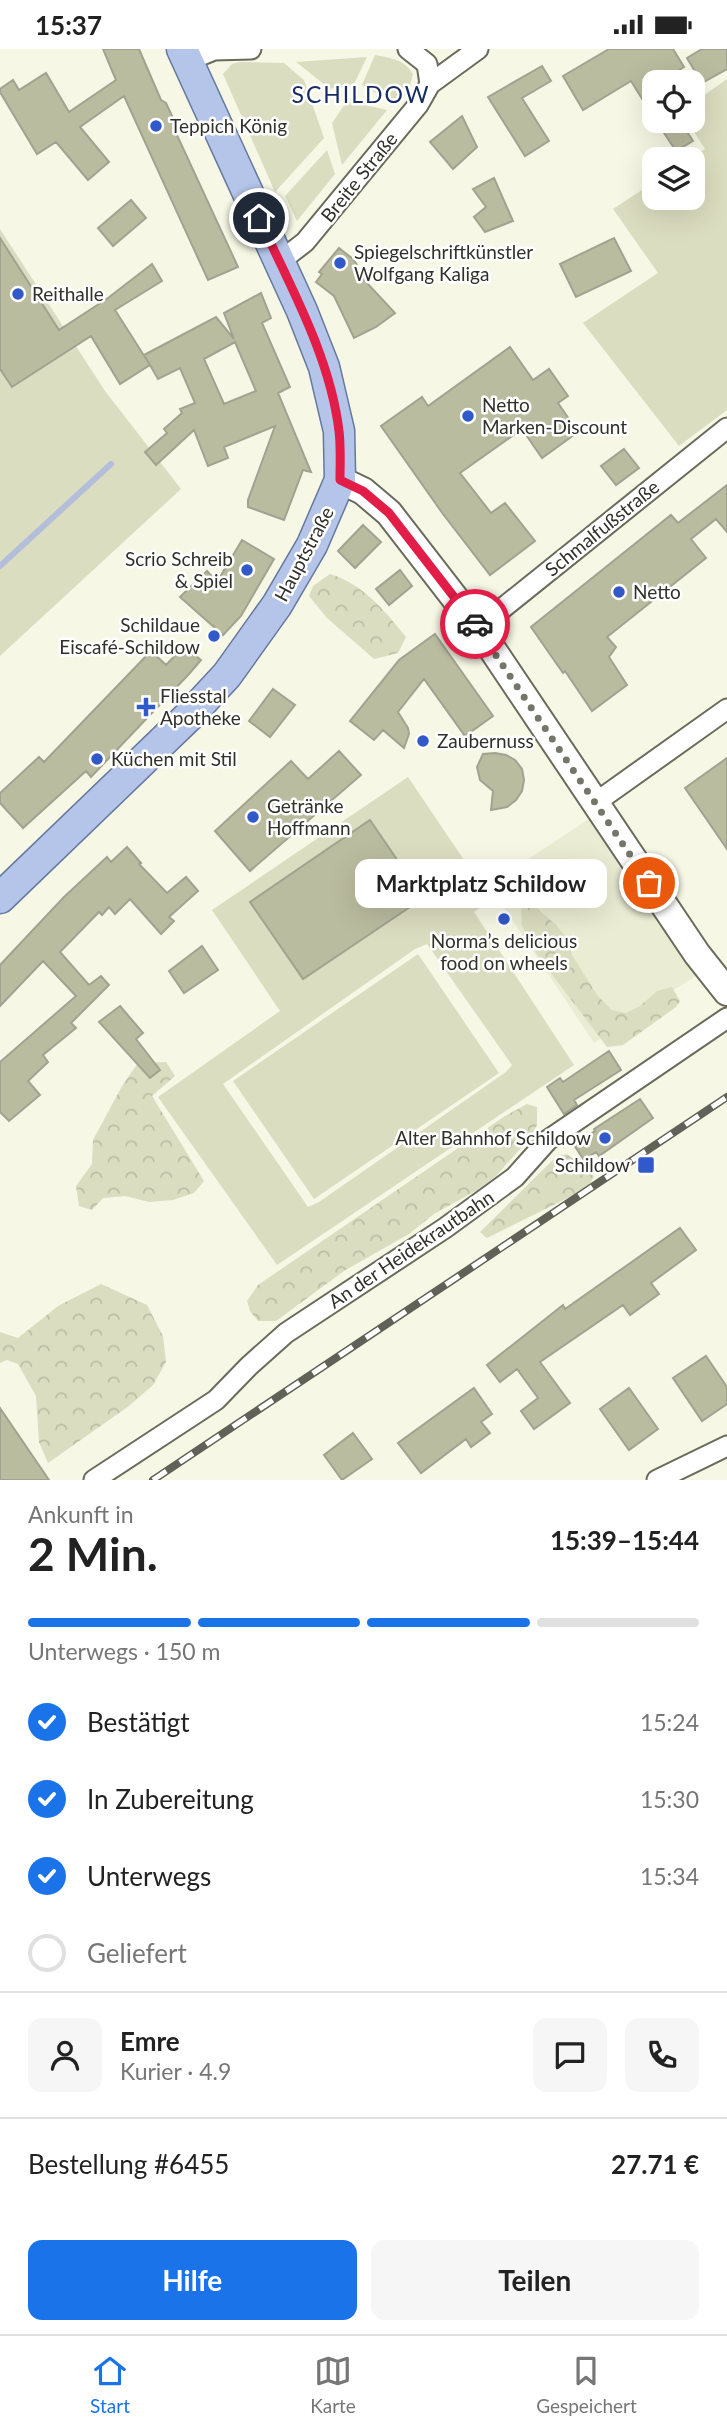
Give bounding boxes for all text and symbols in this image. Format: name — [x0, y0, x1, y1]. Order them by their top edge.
text: 15:37 — [35, 9, 102, 41]
map controls — [642, 70, 705, 210]
button: locate — [642, 70, 705, 133]
district label: SCHILDOW — [291, 80, 431, 108]
place label: Teppich König — [170, 114, 287, 137]
marker: Teppich König — [148, 118, 164, 134]
street label: Breite Straße — [315, 127, 402, 226]
button: layers — [642, 147, 705, 210]
pin — [229, 188, 289, 248]
icon: home — [240, 199, 278, 237]
place label: Spiegelschriftkünstler Wolfgang Kaliga — [354, 240, 533, 285]
marker: Spiegelschriftkünstler Wolfgang Kaliga — [332, 255, 348, 271]
place label: Reithalle — [32, 282, 104, 305]
marker: Reithalle — [10, 286, 26, 302]
place label: Netto Marken-Discount — [482, 393, 627, 438]
marker: Netto Marken-Discount — [460, 408, 476, 424]
street label: Schmalfußstraße — [540, 475, 663, 581]
street label: Hauptstraße — [269, 502, 338, 605]
place label: Scrio Schreib & Spiel — [125, 547, 233, 592]
marker: Scrio Schreib & Spiel — [239, 562, 255, 578]
place label: Netto — [633, 580, 681, 603]
marker: Netto — [611, 584, 627, 600]
courier — [440, 589, 510, 659]
icon: car — [456, 605, 494, 643]
place label: Schildaue Eiscafé-Schildow — [59, 613, 200, 658]
marker: Schildaue Eiscafé-Schildow — [206, 628, 222, 644]
place label: Fliesstal Apotheke — [160, 684, 241, 729]
marker: Fliesstal Apotheke — [138, 699, 154, 715]
place label: Zaubernuss — [437, 729, 534, 752]
marker: Zaubernuss — [415, 733, 431, 749]
place label: Küchen mit Stil — [111, 747, 237, 770]
marker: Küchen mit Stil — [89, 751, 105, 767]
place label: Getränke Hoffmann — [267, 794, 351, 839]
marker: Getränke Hoffmann — [245, 809, 261, 825]
pin — [619, 853, 679, 913]
callout: Marktplatz Schildow — [355, 859, 607, 907]
icon: bag — [630, 864, 668, 902]
text: Marktplatz Schildow — [376, 869, 586, 897]
marker: Norma’s delicious food on wheels — [496, 911, 512, 927]
place label: Norma’s delicious food on wheels — [431, 929, 577, 974]
place label: Alter Bahnhof Schildow — [395, 1126, 591, 1149]
marker: Alter Bahnhof Schildow — [597, 1130, 613, 1146]
place label: Schildow — [555, 1153, 630, 1176]
marker: Schildow — [636, 1155, 656, 1175]
street label: An der Heidekrautbahn — [324, 1185, 498, 1312]
text: Ankunft in — [28, 1500, 134, 1528]
text: 15:39–15:44 — [550, 1524, 699, 1556]
text: 2 Min. — [28, 1526, 158, 1581]
text: Unterwegs · 150 m — [28, 1637, 221, 1665]
icon: check — [28, 1703, 66, 1741]
text: Bestätigt — [87, 1706, 190, 1738]
text: 15:24 — [640, 1708, 699, 1736]
icon: check — [28, 1780, 66, 1818]
text: In Zubereitung — [87, 1783, 254, 1815]
text: 15:30 — [640, 1785, 699, 1813]
icon: check — [28, 1857, 66, 1895]
text: Unterwegs — [87, 1860, 211, 1892]
text: 15:34 — [640, 1862, 699, 1890]
text: Geliefert — [87, 1937, 187, 1969]
button: person — [28, 2018, 102, 2092]
button: chat — [533, 2018, 607, 2092]
button: phone — [625, 2018, 699, 2092]
text: Emre — [120, 2025, 180, 2057]
text: Kurier · 4.9 — [120, 2057, 231, 2085]
text: Bestellung #6455 — [28, 2148, 229, 2180]
text: 27.71 € — [611, 2148, 699, 2180]
button: Hilfe — [28, 2240, 357, 2320]
button: Teilen — [371, 2240, 699, 2320]
tab: Start — [90, 2352, 130, 2417]
tab: Karte — [310, 2352, 356, 2417]
tab: Gespeichert — [536, 2352, 637, 2417]

